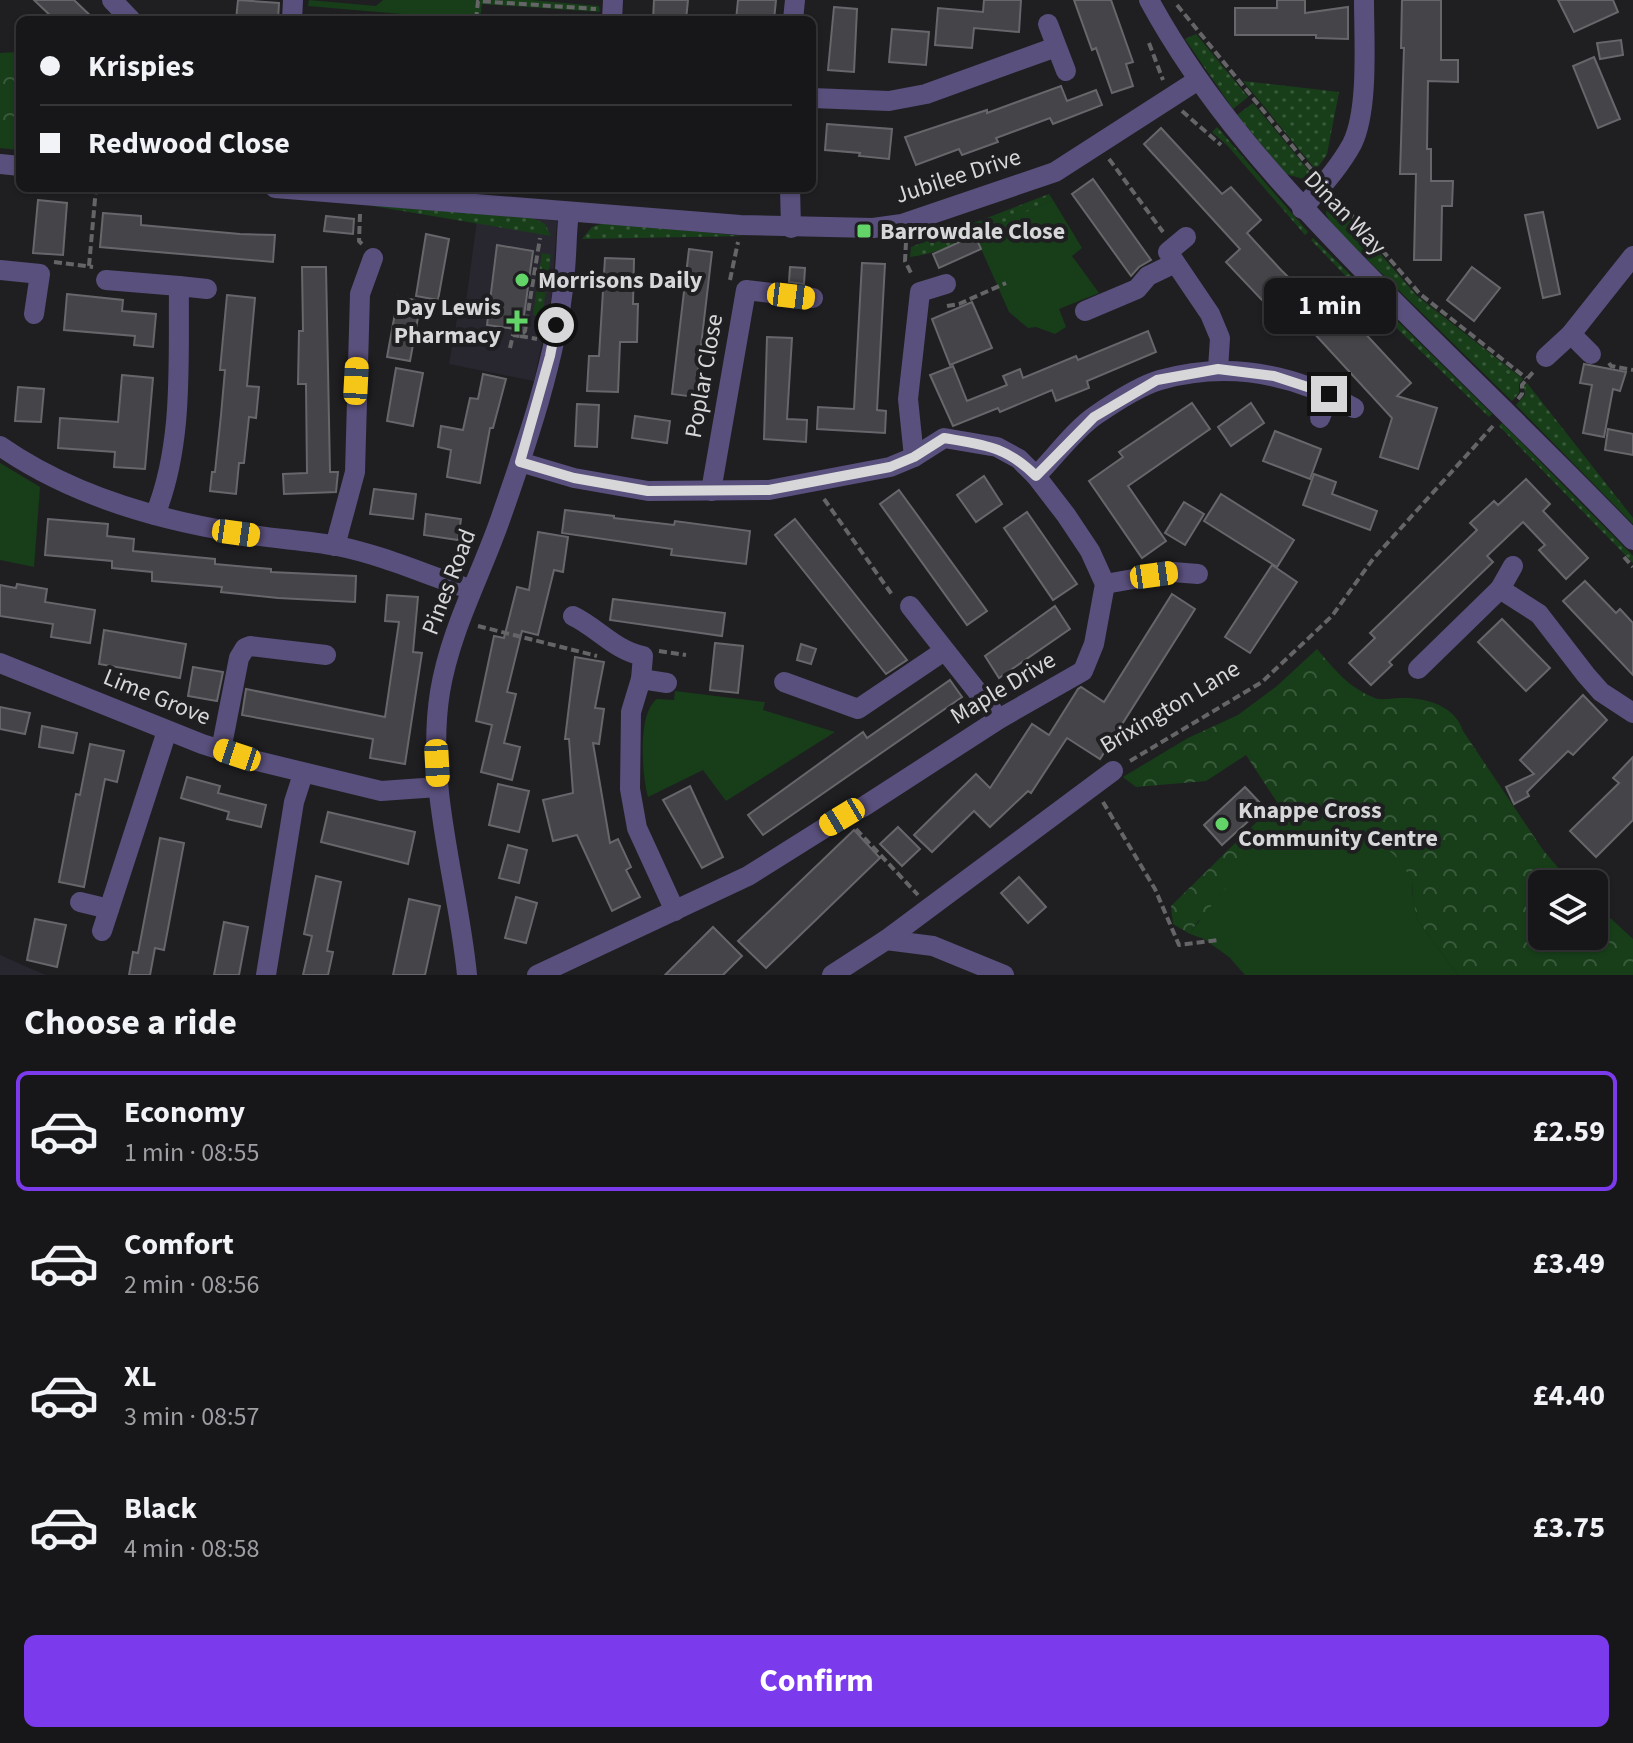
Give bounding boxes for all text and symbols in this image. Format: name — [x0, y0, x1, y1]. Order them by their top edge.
text: Krispies — [88, 45, 194, 88]
text: Redwood Close — [88, 122, 290, 165]
street label: Jubilee Drive — [891, 139, 1025, 213]
street label: Dinan Way — [1296, 163, 1394, 263]
place label: Barrowdale Close — [880, 214, 1065, 249]
marker: Barrowdale Close — [855, 222, 873, 240]
place label: Morrisons Daily — [538, 263, 703, 298]
marker: Morrisons Daily — [513, 271, 531, 289]
callout: 1 min — [1263, 278, 1395, 334]
car — [766, 281, 816, 311]
text: 1 min — [1298, 287, 1362, 324]
place label: Day Lewis Pharmacy — [394, 290, 501, 353]
route start — [538, 307, 574, 343]
street label: Poplar Close — [676, 311, 732, 441]
marker: Day Lewis Pharmacy — [508, 312, 526, 330]
car — [343, 356, 369, 406]
route end — [1311, 376, 1347, 412]
car — [211, 518, 261, 548]
street label: Pines Road — [413, 524, 485, 640]
car — [1129, 560, 1179, 590]
street label: Maple Drive — [944, 643, 1062, 733]
street label: Brixington Lane — [1093, 651, 1247, 763]
street label: Lime Grove — [98, 660, 216, 734]
car — [210, 736, 264, 774]
car — [424, 738, 450, 788]
place label: Knappe Cross Community Centre — [1238, 793, 1438, 856]
car — [815, 794, 869, 840]
marker: Knappe Cross Community Centre — [1213, 815, 1231, 833]
map controls — [1528, 870, 1608, 950]
button: layers — [1528, 870, 1608, 950]
text: Choose a ride — [24, 997, 237, 1048]
text: Economy — [124, 1091, 245, 1134]
icon: car — [28, 1095, 100, 1167]
text: £2.59 — [1533, 1110, 1605, 1153]
text: 1 min · 08:55 — [124, 1134, 259, 1171]
text: Comfort — [124, 1223, 234, 1266]
icon: car — [28, 1227, 100, 1299]
text: £3.49 — [1533, 1242, 1605, 1285]
text: 2 min · 08:56 — [124, 1266, 259, 1303]
text: XL — [124, 1355, 157, 1398]
icon: car — [28, 1359, 100, 1431]
text: £4.40 — [1533, 1374, 1605, 1417]
text: 3 min · 08:57 — [124, 1398, 259, 1435]
text: Black — [124, 1487, 197, 1530]
icon: car — [28, 1491, 100, 1563]
text: £3.75 — [1533, 1506, 1605, 1549]
text: 4 min · 08:58 — [124, 1530, 259, 1567]
button: Confirm — [24, 1635, 1609, 1727]

